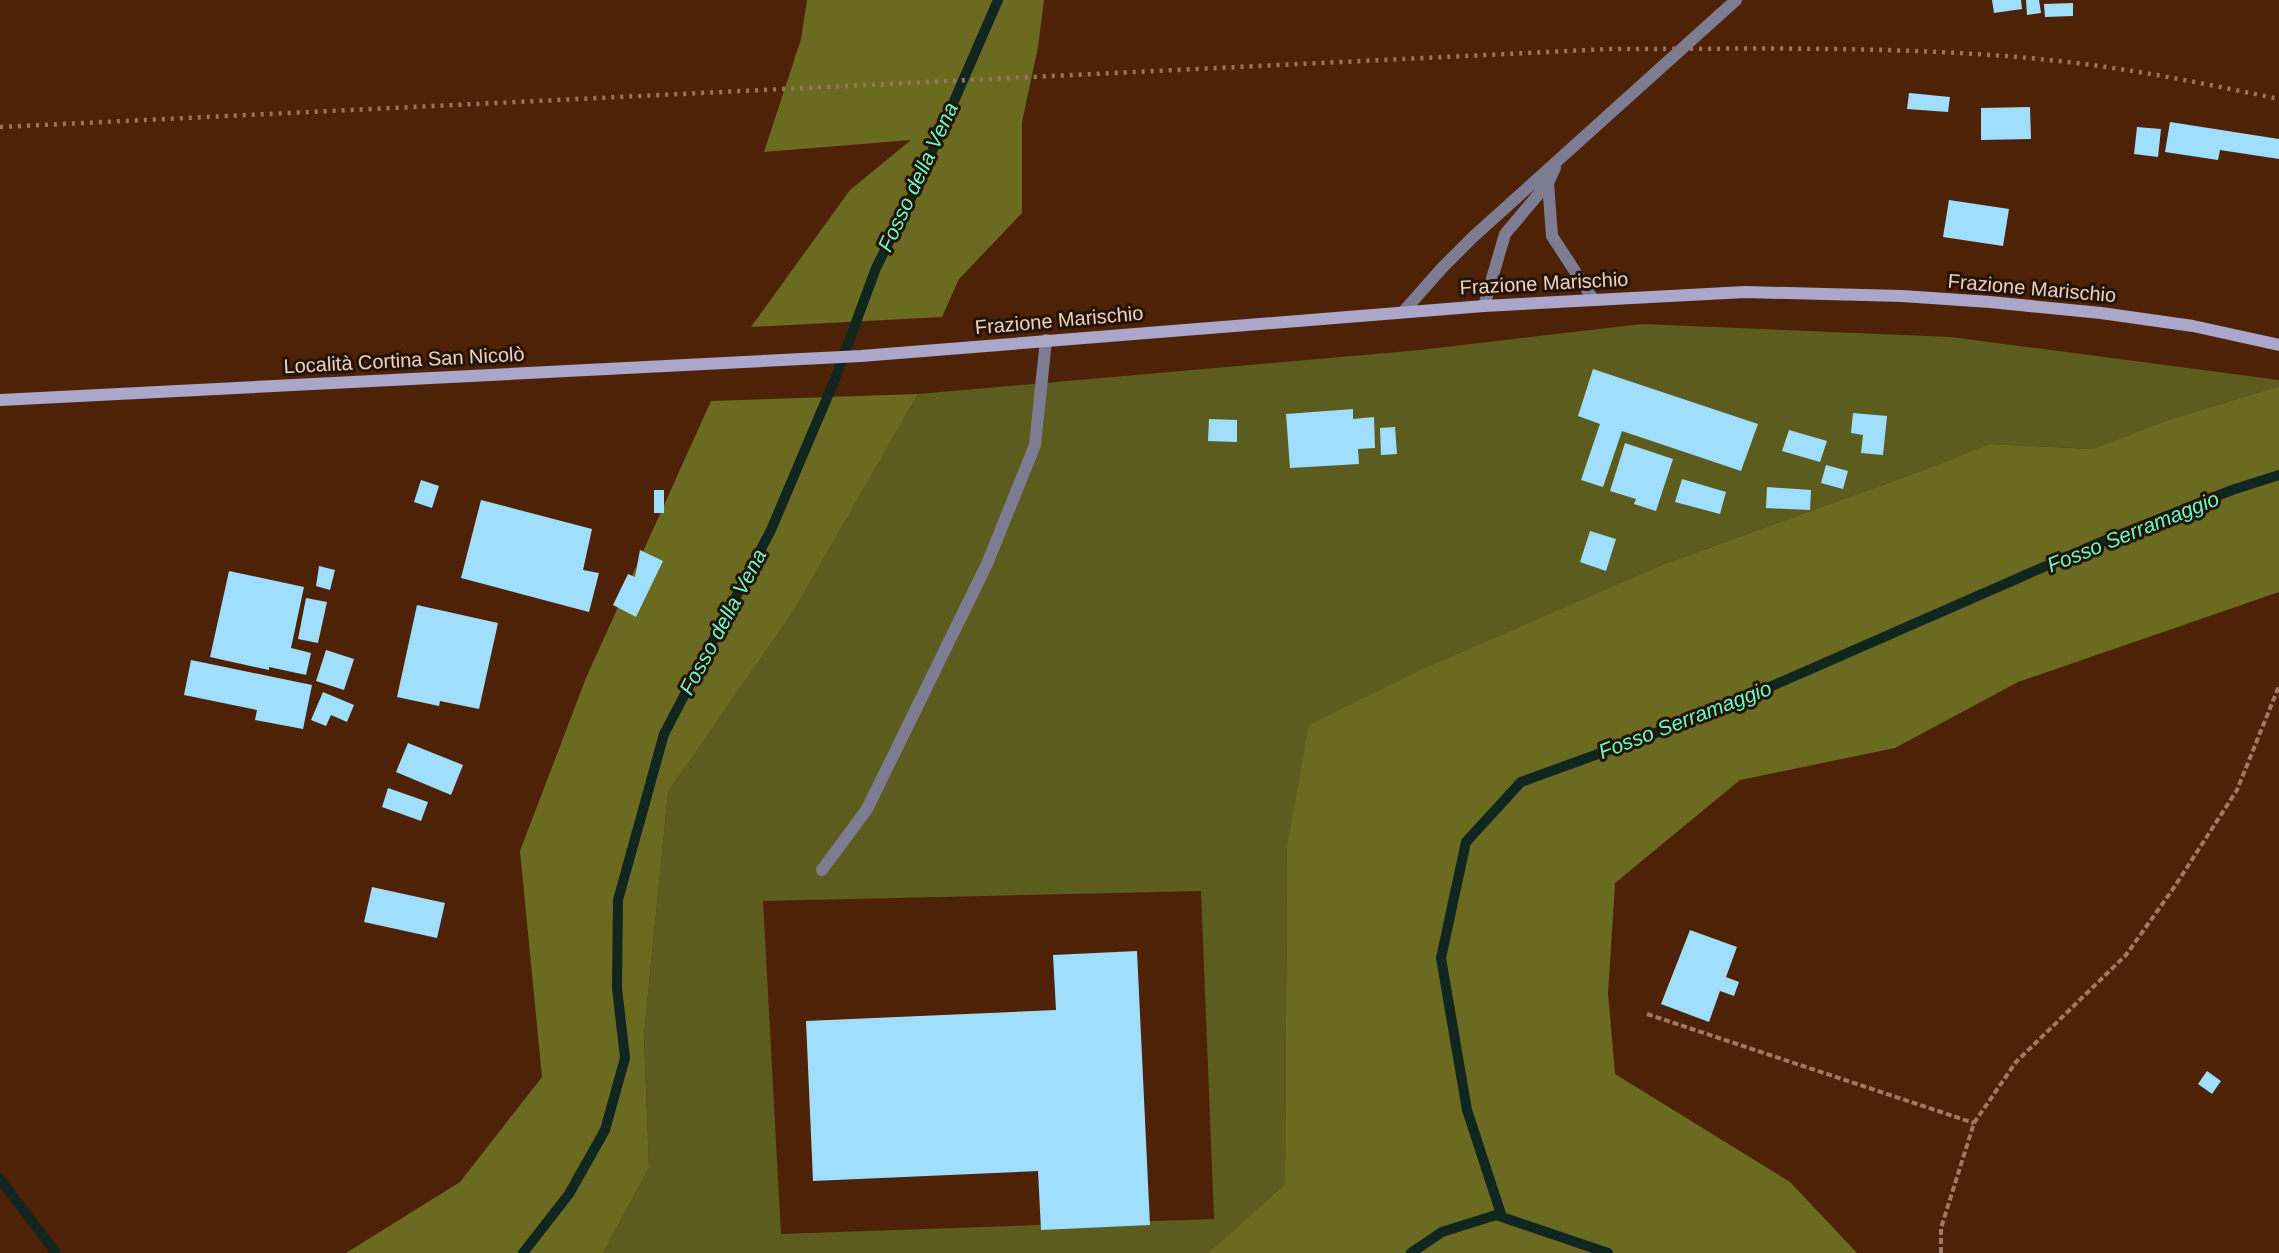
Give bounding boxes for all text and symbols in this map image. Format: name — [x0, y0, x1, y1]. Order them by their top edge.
water label: Fosso della Vena — [873, 99, 962, 255]
street label: Frazione Marischio — [1459, 268, 1629, 298]
street label: Frazione Marischio — [1947, 270, 2117, 306]
street label: Frazione Marischio — [974, 302, 1144, 338]
street label: Località Cortina San Nicolò — [283, 343, 525, 377]
water label: Fosso Serramaggio — [2044, 486, 2222, 577]
water label: Fosso della Vena — [674, 545, 771, 698]
water label: Fosso Serramaggio — [1595, 676, 1775, 763]

